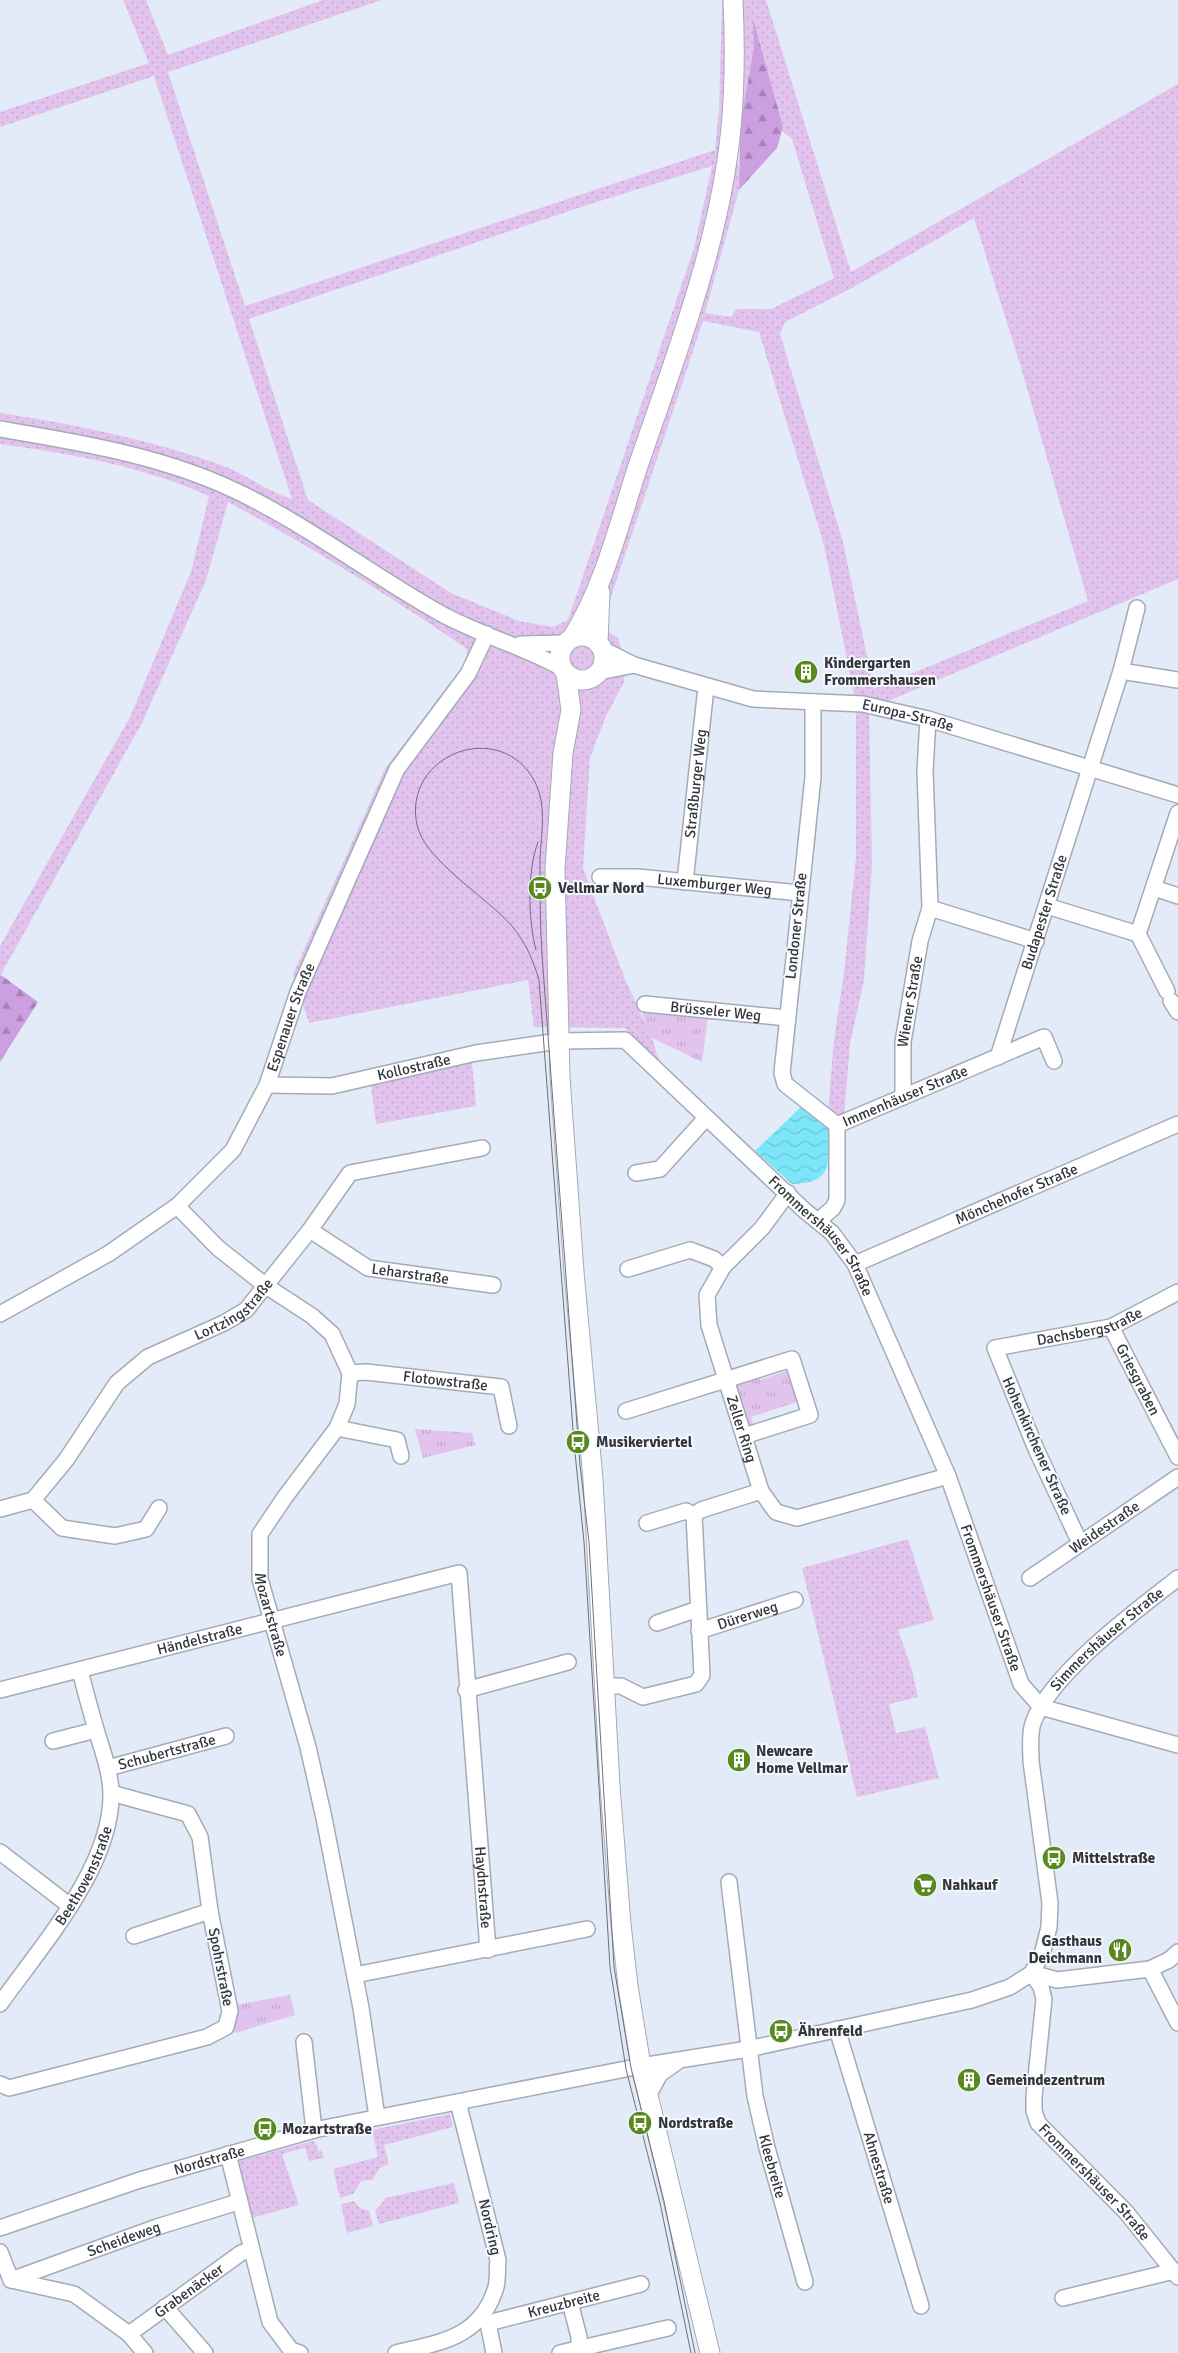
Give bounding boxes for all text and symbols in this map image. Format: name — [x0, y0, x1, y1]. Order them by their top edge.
place label: Kindergarten Frommershausen — [824, 654, 936, 689]
building icon: Kindergarten Frommershausen — [793, 659, 819, 685]
street label: Europa-Straße — [860, 695, 956, 735]
street label: Straßburger Weg — [681, 728, 710, 839]
street label: Budapester Straße — [1017, 852, 1071, 972]
street label: Luxemburger Weg — [656, 870, 773, 899]
street label: Londoner Straße — [781, 872, 811, 980]
bus stop icon: Vellmar Nord — [527, 875, 553, 901]
place label: Vellmar Nord — [558, 879, 644, 897]
street label: Wiener Straße — [893, 954, 926, 1049]
street label: Espenauer Straße — [263, 960, 319, 1074]
street label: Brüsseler Weg — [669, 998, 762, 1024]
street label: Kollostraße — [375, 1050, 452, 1084]
street label: Immenhäuser Straße — [840, 1061, 971, 1131]
street label: Mönchehofer Straße — [953, 1160, 1080, 1228]
street label: Frommershäuser Straße — [765, 1172, 877, 1299]
street label: Leharstraße — [370, 1260, 450, 1288]
street label: Lortzingstraße — [191, 1275, 277, 1344]
street label: Dachsbergstraße — [1035, 1303, 1145, 1349]
street label: Griesgraben — [1112, 1341, 1164, 1418]
street label: Flotowstraße — [402, 1367, 489, 1394]
street label: Hohenkirchener Straße — [998, 1374, 1076, 1518]
street label: Zeller Ring — [723, 1393, 761, 1465]
bus stop icon: Musikerviertel — [565, 1429, 591, 1455]
place label: Musikerviertel — [596, 1433, 693, 1451]
street label: Weidestraße — [1066, 1497, 1143, 1558]
street label: Frommershäuser Straße — [957, 1522, 1025, 1674]
street label: Mozartstraße — [251, 1573, 291, 1659]
street label: Simmershäuser Straße — [1046, 1584, 1167, 1695]
street label: Dürerweg — [715, 1597, 780, 1634]
street label: Händelstraße — [155, 1620, 244, 1659]
street label: Schubertstraße — [116, 1730, 218, 1774]
place label: Newcare Home Vellmar — [756, 1742, 848, 1777]
building icon: Newcare Home Vellmar — [726, 1747, 752, 1773]
street label: Beethovenstraße — [51, 1824, 116, 1929]
bus stop icon: Mittelstraße — [1041, 1845, 1067, 1871]
street label: Haydnstraße — [471, 1846, 495, 1929]
place label: Mittelstraße — [1072, 1849, 1155, 1867]
supermarket icon: Nahkauf — [912, 1872, 938, 1898]
place label: Nahkauf — [942, 1876, 999, 1894]
street label: Spohrstraße — [205, 1926, 237, 2008]
place label: Gasthaus Deichmann — [1029, 1932, 1102, 1967]
restaurant icon: Gasthaus Deichmann — [1107, 1937, 1133, 1963]
bus stop icon: Ährenfeld — [768, 2018, 794, 2044]
place label: Ährenfeld — [798, 2022, 863, 2040]
building icon: Gemeindezentrum — [956, 2067, 982, 2093]
place label: Gemeindezentrum — [986, 2071, 1105, 2089]
bus stop icon: Nordstraße — [627, 2110, 653, 2136]
place label: Nordstraße — [658, 2114, 733, 2132]
bus stop icon: Mozartstraße — [252, 2116, 278, 2142]
place label: Mozartstraße — [282, 2120, 372, 2138]
street label: Frommershäuser Straße — [1035, 2120, 1154, 2244]
street label: Ahnestraße — [860, 2129, 899, 2206]
street label: Kleebreite — [755, 2133, 790, 2200]
street label: Nordstraße — [172, 2141, 247, 2179]
street label: Nordring — [475, 2197, 505, 2257]
street label: Scheideweg — [85, 2218, 163, 2261]
street label: Grabenäcker — [151, 2259, 228, 2322]
street label: Kreuzbreite — [526, 2286, 602, 2322]

